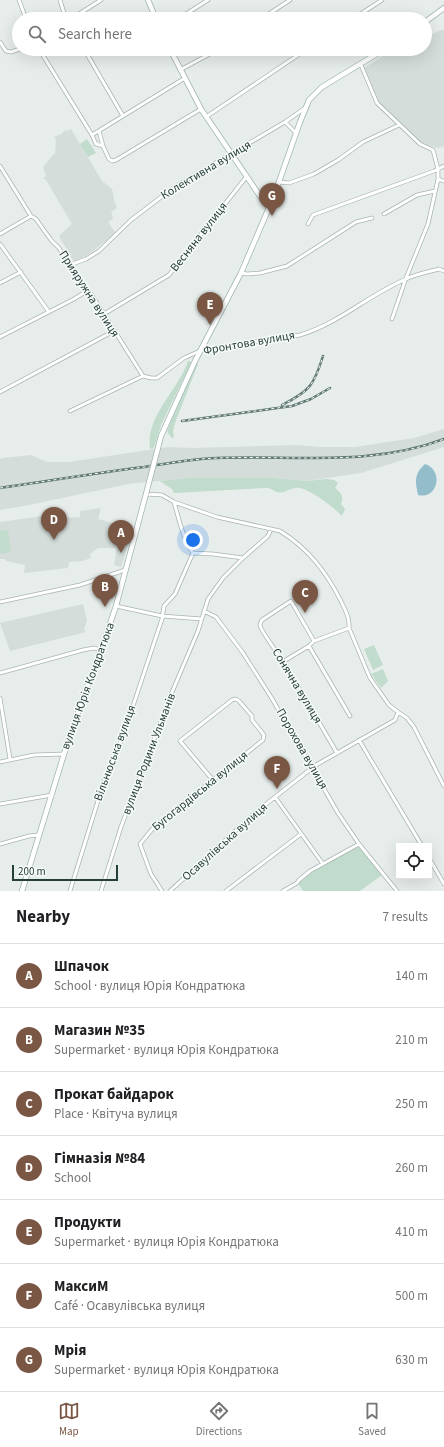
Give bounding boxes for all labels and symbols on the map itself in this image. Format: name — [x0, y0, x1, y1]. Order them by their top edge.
street label: Колективна вулиця — [158, 136, 254, 204]
pin: G — [259, 183, 285, 216]
street label: Весняна вулиця — [166, 199, 232, 275]
street label: Прияружна вулиця — [55, 247, 123, 341]
pin: E — [197, 292, 223, 325]
street label: Фронтова вулиця — [202, 327, 296, 359]
pin: D — [41, 507, 67, 540]
pin: A — [108, 520, 134, 553]
your location — [183, 530, 203, 550]
pin: B — [92, 574, 118, 607]
pin: C — [292, 580, 318, 613]
street label: вулиця Юрія Кондратюка — [57, 620, 119, 752]
street label: Сонячна вулиця — [268, 645, 326, 727]
street label: вулиця Родини Ульманів — [118, 691, 180, 817]
street label: Вільнюська вулиця — [90, 703, 140, 803]
street label: Порохова вулиця — [272, 705, 332, 793]
street label: Бугогардівська вулиця — [148, 747, 252, 835]
pin: F — [264, 756, 290, 789]
street label: Осавулівська вулиця — [179, 799, 271, 885]
scale bar — [12, 863, 118, 882]

